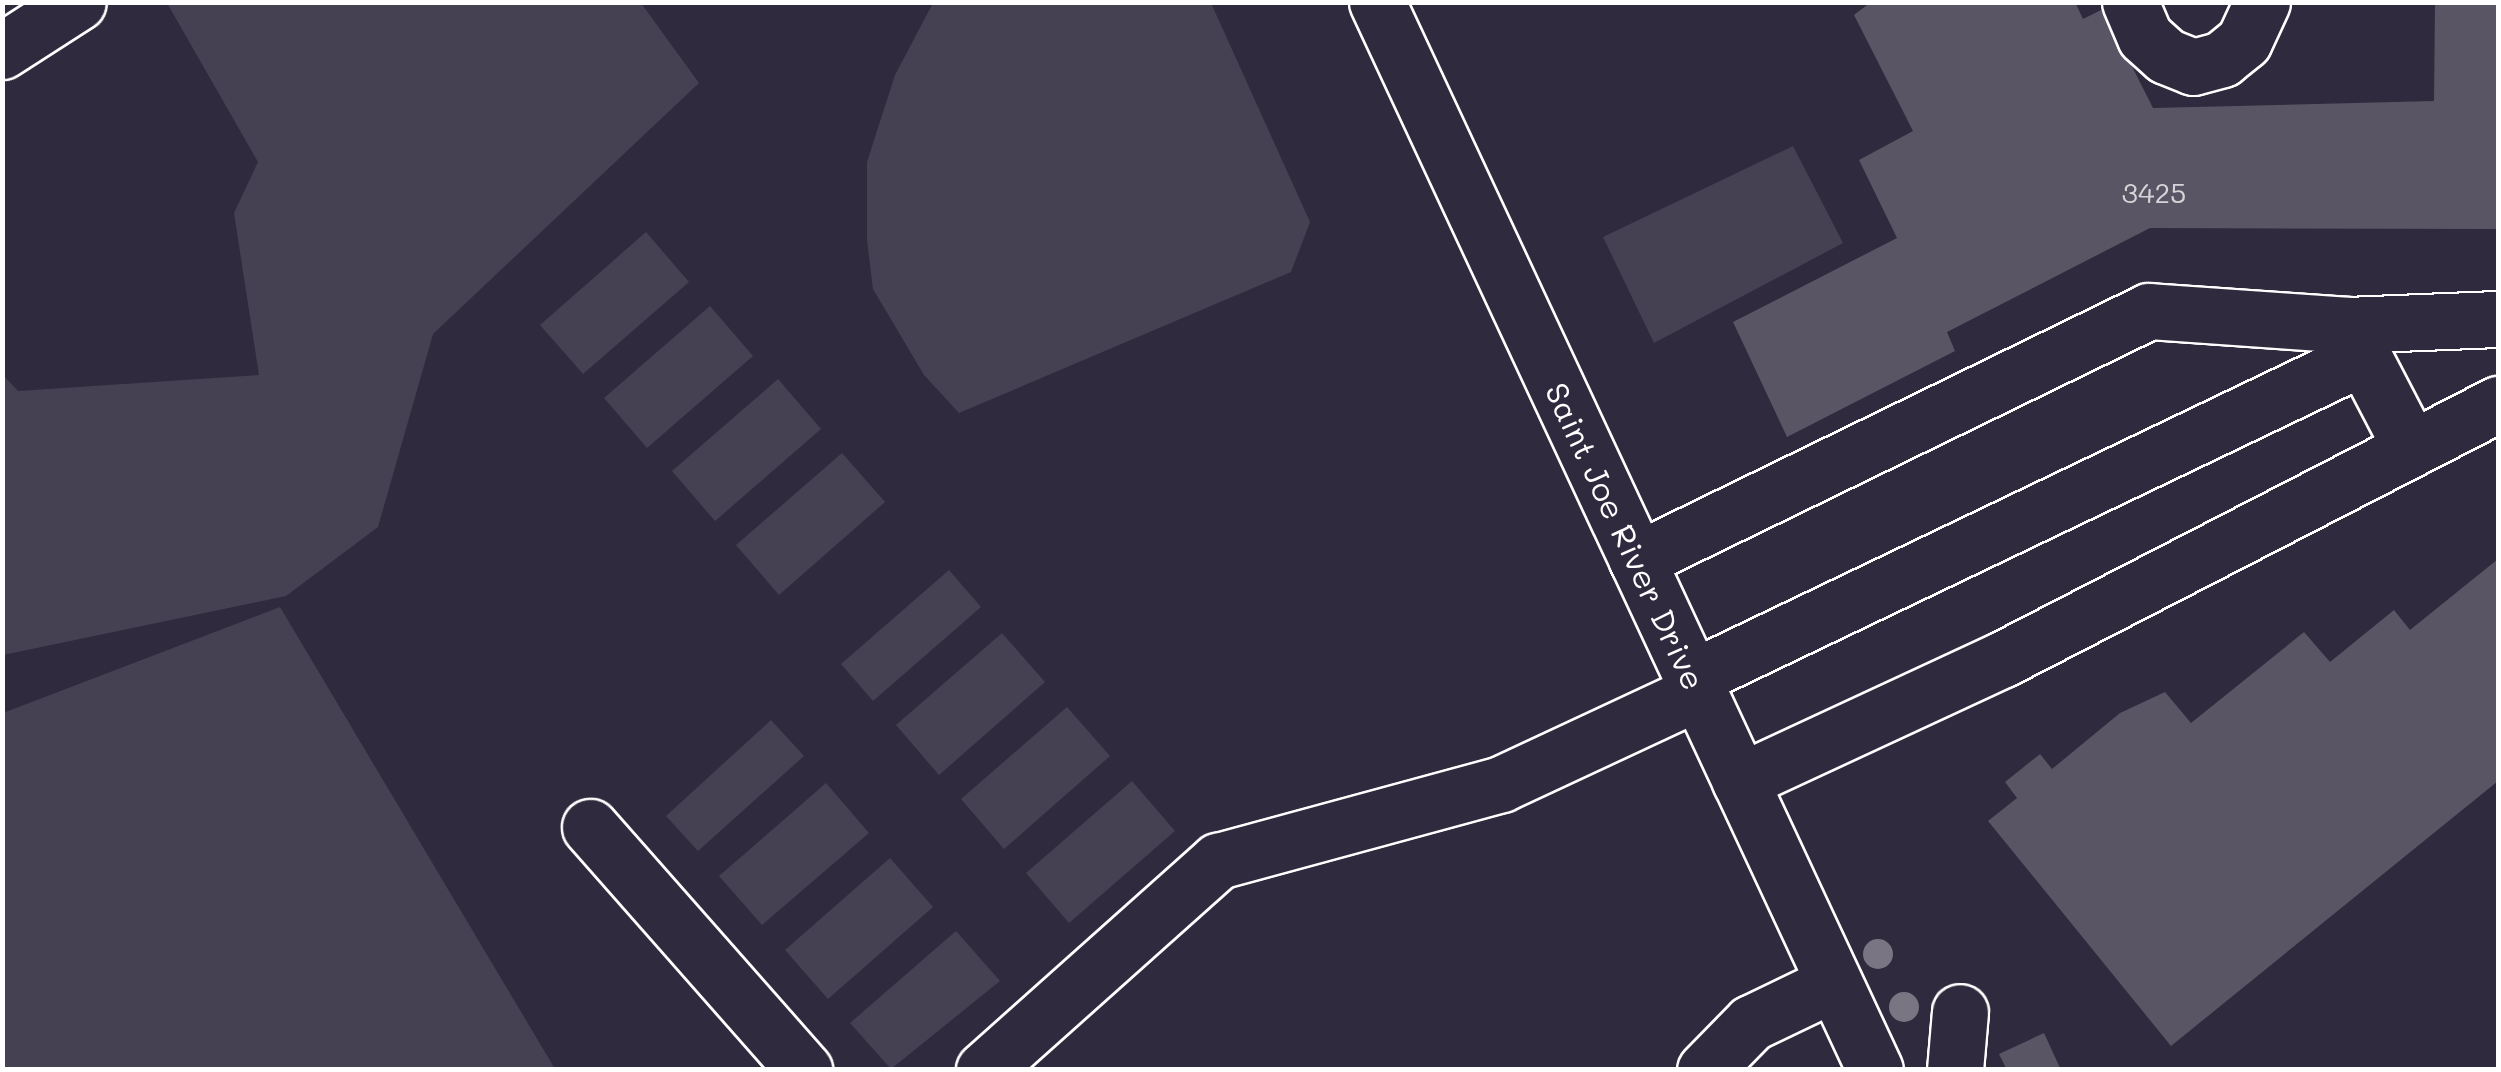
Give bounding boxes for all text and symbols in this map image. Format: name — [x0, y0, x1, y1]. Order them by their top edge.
house number: 3425 — [2122, 175, 2186, 209]
street label: Saint Joe River Drive — [1538, 376, 1714, 696]

